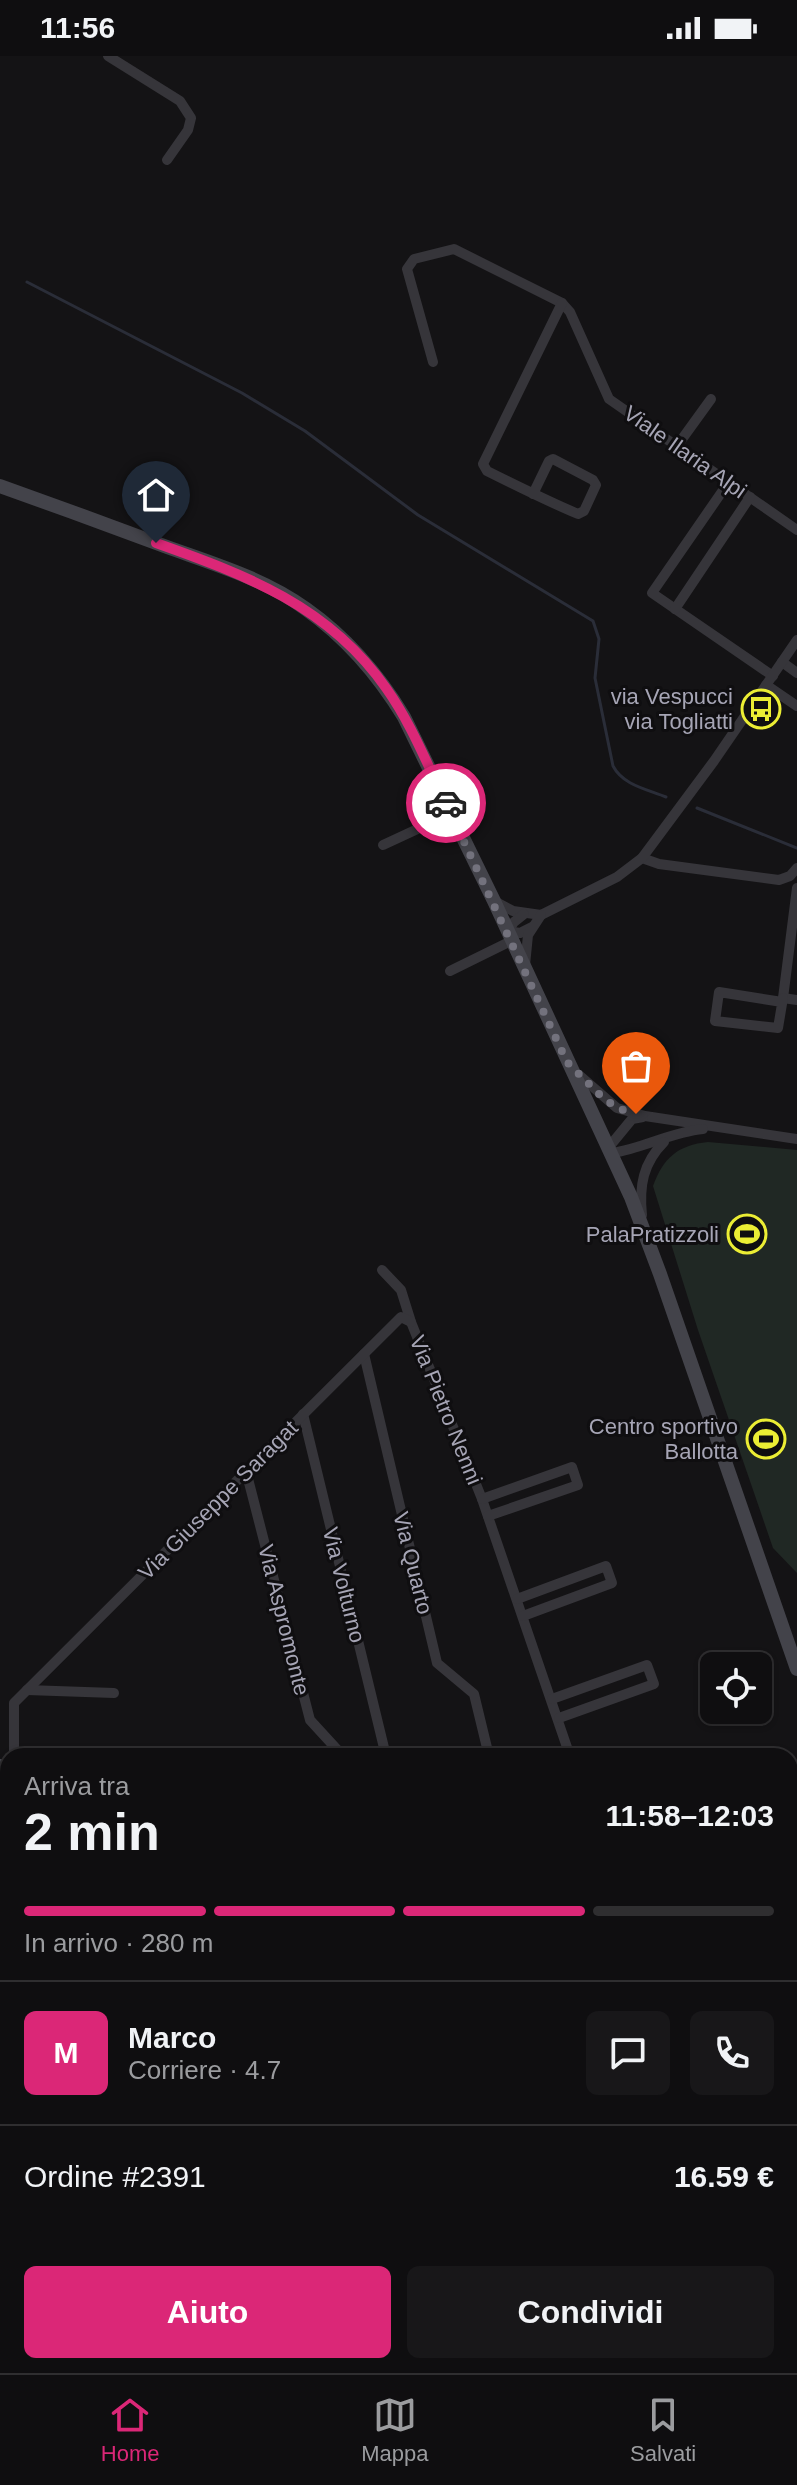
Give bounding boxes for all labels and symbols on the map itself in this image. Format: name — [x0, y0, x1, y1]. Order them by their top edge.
street label: Viale Ilaria Alpi — [619, 400, 751, 504]
pin — [122, 461, 190, 543]
place label: via Vespucci via Togliatti — [611, 684, 733, 734]
bus stop icon: via Vespucci via Togliatti — [740, 688, 782, 730]
courier — [406, 763, 486, 843]
pin — [602, 1032, 670, 1114]
sports icon: PalaPratizzoli — [726, 1213, 768, 1255]
place label: PalaPratizzoli — [586, 1222, 719, 1247]
street label: Via Pietro Nenni — [405, 1332, 487, 1488]
place label: Centro sportivo Ballotta — [589, 1414, 739, 1464]
street label: Via Giuseppe Saragat — [133, 1415, 303, 1585]
sports icon: Centro sportivo Ballotta — [745, 1418, 787, 1460]
street label: Via Quarto — [388, 1509, 438, 1617]
street label: Via Volturno — [318, 1525, 370, 1645]
street label: Via Aspromonte — [253, 1542, 315, 1698]

